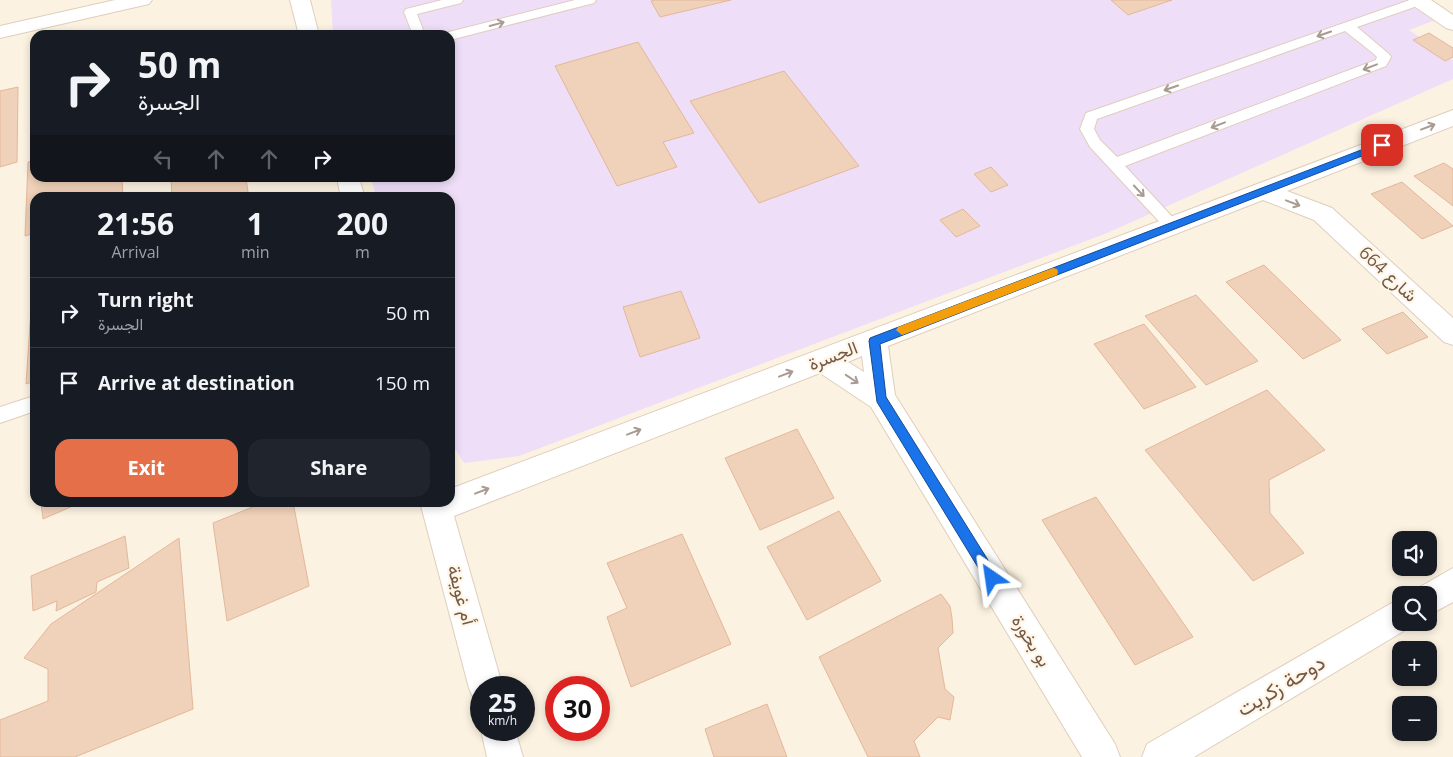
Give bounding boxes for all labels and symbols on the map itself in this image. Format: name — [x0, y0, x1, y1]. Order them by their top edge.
one-way arrow — [489, 19, 505, 28]
one-way arrow — [1317, 30, 1333, 39]
one-way arrow — [1363, 63, 1378, 72]
one-way arrow — [1164, 84, 1179, 93]
one-way arrow — [1211, 120, 1226, 130]
one-way arrow — [1420, 122, 1435, 131]
pin — [1361, 124, 1403, 166]
one-way arrow — [1133, 185, 1145, 198]
one-way arrow — [1285, 199, 1300, 208]
street label: شارع 664 — [1354, 240, 1423, 307]
street label: الجسرة — [805, 335, 861, 375]
one-way arrow — [778, 369, 793, 378]
one-way arrow — [845, 374, 859, 384]
one-way arrow — [626, 427, 641, 436]
one-way arrow — [475, 485, 490, 494]
position arrow — [965, 551, 1017, 603]
street label: أم غويفة — [442, 562, 481, 627]
street label: بو بخورة — [1007, 610, 1057, 671]
street label: دوحة زكريت — [1231, 648, 1330, 723]
speed limit sign: 30 — [545, 676, 610, 741]

